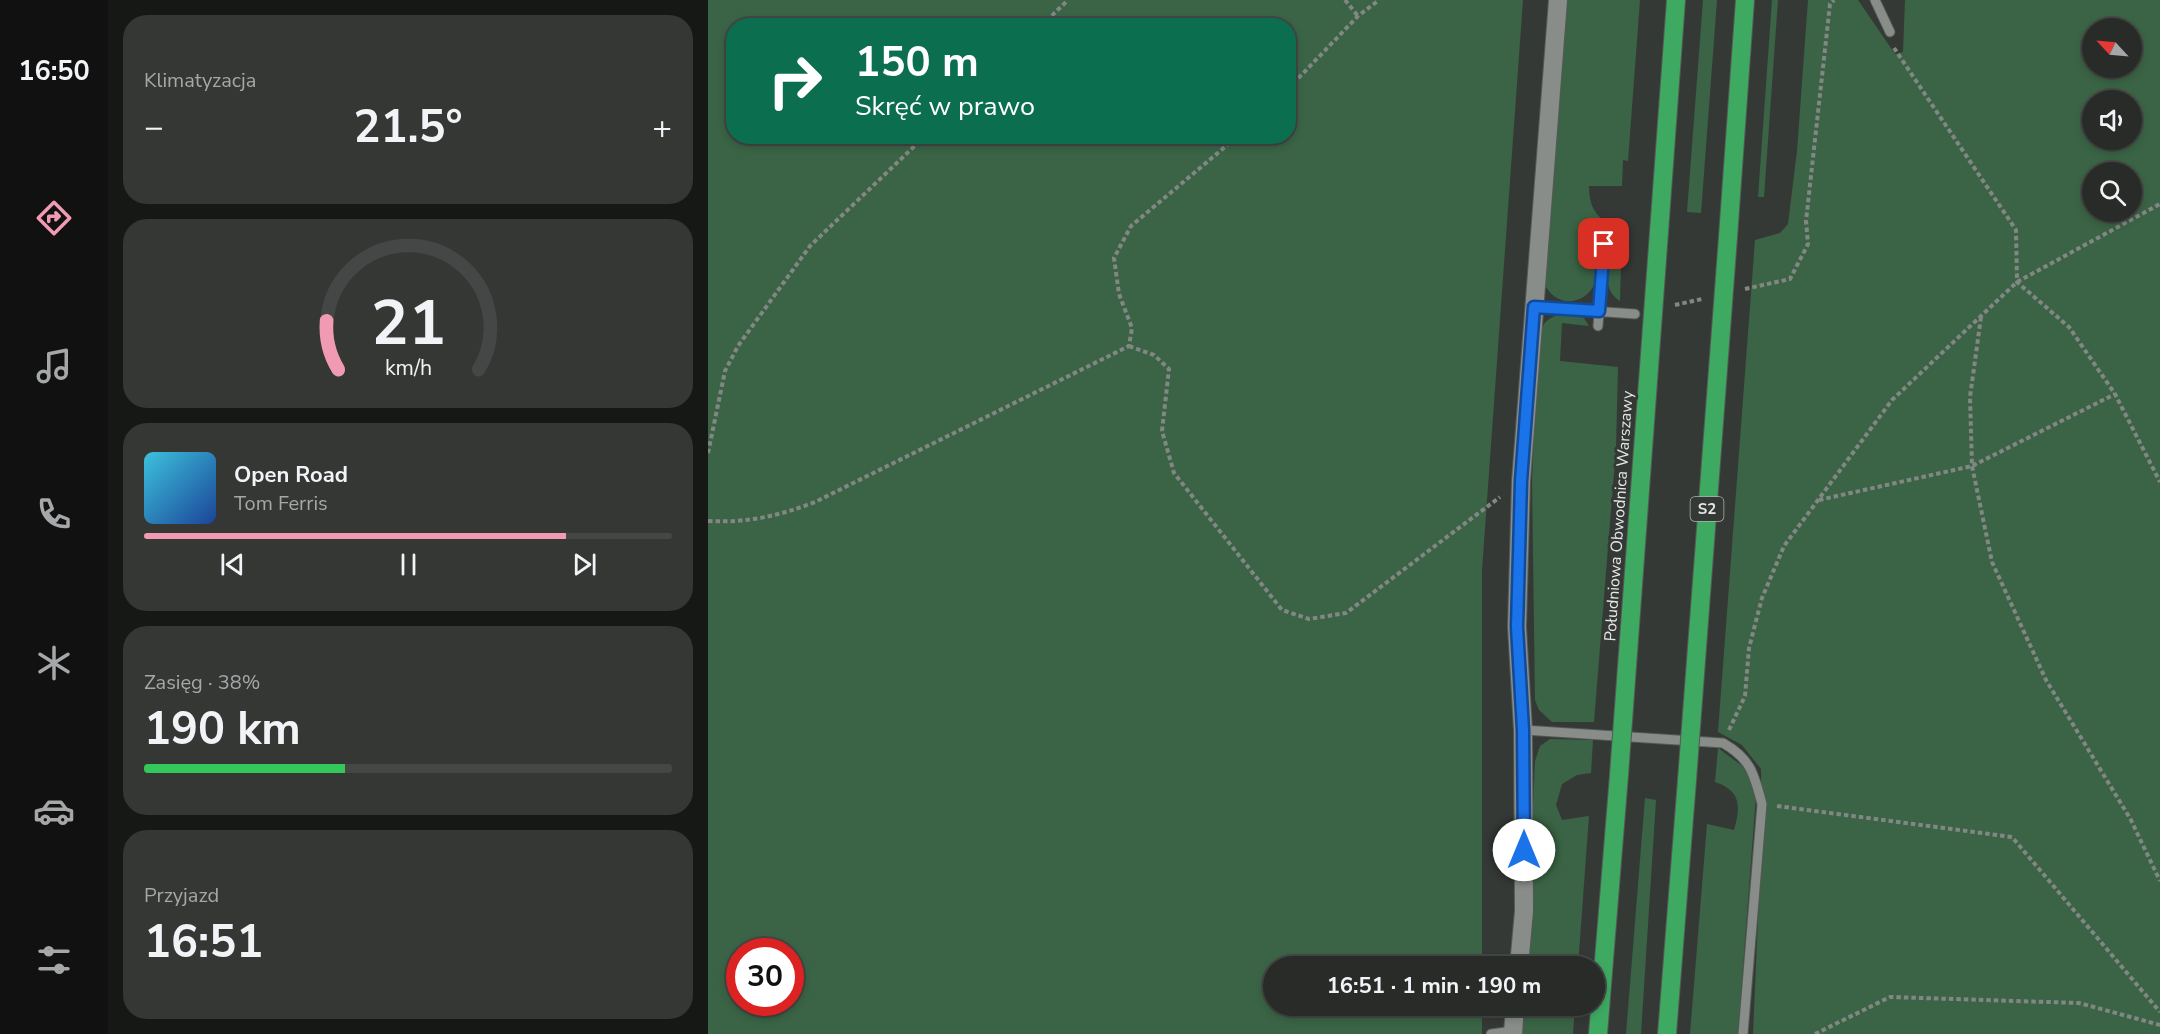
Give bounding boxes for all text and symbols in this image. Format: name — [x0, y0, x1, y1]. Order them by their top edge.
north arrow — [2082, 18, 2142, 78]
map controls — [2082, 18, 2142, 222]
text: 150 m — [855, 34, 979, 91]
icon: right — [756, 42, 834, 120]
text: 16:50 — [18, 53, 90, 90]
text: Klimatyzacja — [144, 67, 256, 94]
text: Skręć w prawo — [855, 88, 1035, 125]
button: sound — [2082, 90, 2142, 150]
text: 21.5° — [353, 97, 463, 158]
text: − — [144, 105, 164, 150]
text: + — [652, 105, 672, 150]
button: search — [2082, 162, 2142, 222]
icon: directions — [33, 197, 75, 239]
pin — [1578, 218, 1629, 269]
icon: arrive — [1587, 227, 1620, 260]
text: 21 — [371, 281, 445, 366]
icon: music — [33, 345, 75, 387]
text: km/h — [384, 354, 432, 384]
street label: Południowa Obwodnica Warszawy — [1599, 389, 1639, 642]
text: Open Road — [234, 460, 348, 490]
text: Tom Ferris — [234, 490, 328, 517]
icon: phone — [33, 493, 75, 535]
road number: S2 — [1690, 497, 1724, 521]
icon: previous — [216, 548, 249, 581]
icon: pause — [392, 548, 425, 581]
icon: next — [568, 548, 601, 581]
icon: climate — [33, 642, 75, 684]
text: Zasięg · 38% — [144, 669, 260, 696]
text: 190 km — [144, 699, 301, 760]
icon: car — [33, 790, 75, 832]
position arrow — [1492, 818, 1556, 882]
text: Przyjazd — [144, 882, 219, 909]
text: 16:51 — [144, 912, 263, 973]
speed limit sign: 30 — [726, 938, 804, 1016]
icon: filters — [33, 939, 75, 981]
text: 16:51 · 1 min · 190 m — [1327, 971, 1541, 1001]

